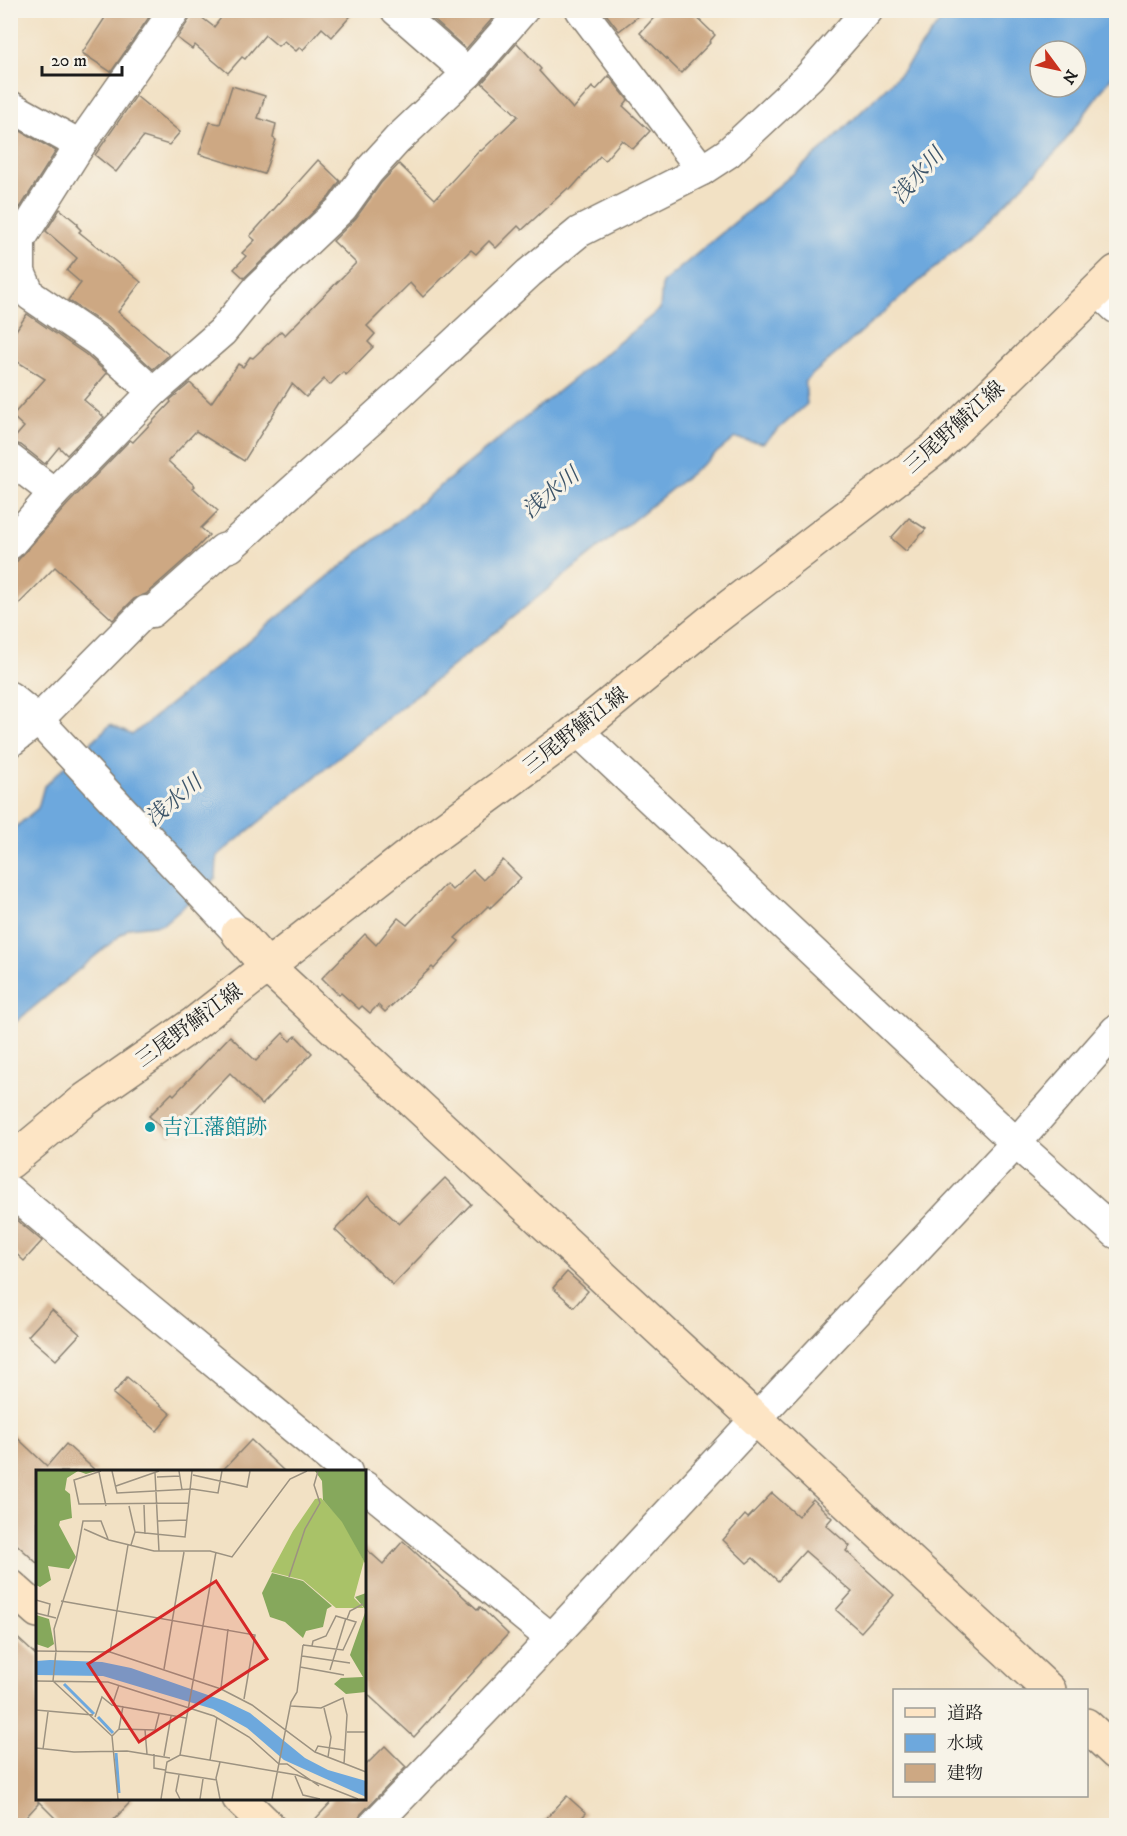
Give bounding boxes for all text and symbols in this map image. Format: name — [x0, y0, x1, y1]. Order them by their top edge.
scale bar — [42, 39, 122, 77]
north arrow — [1028, 39, 1088, 99]
text: 20 m — [51, 50, 87, 72]
text: N — [1058, 66, 1082, 88]
water label: 浅水川 — [886, 141, 952, 210]
street label: 三尾野鯖江線 — [899, 376, 1010, 480]
water label: 浅水川 — [517, 461, 587, 524]
street label: 三尾野鯖江線 — [518, 682, 633, 780]
water label: 浅水川 — [140, 768, 209, 833]
street label: 三尾野鯖江線 — [131, 978, 248, 1073]
place label: 吉江藩館跡 — [162, 1115, 267, 1141]
marker: 吉江藩館跡 — [143, 1120, 157, 1134]
inset map — [36, 1470, 366, 1800]
legend — [893, 1689, 1088, 1797]
text: 道路 — [947, 1703, 983, 1725]
text: 水域 — [947, 1733, 983, 1755]
text: 建物 — [947, 1763, 983, 1785]

